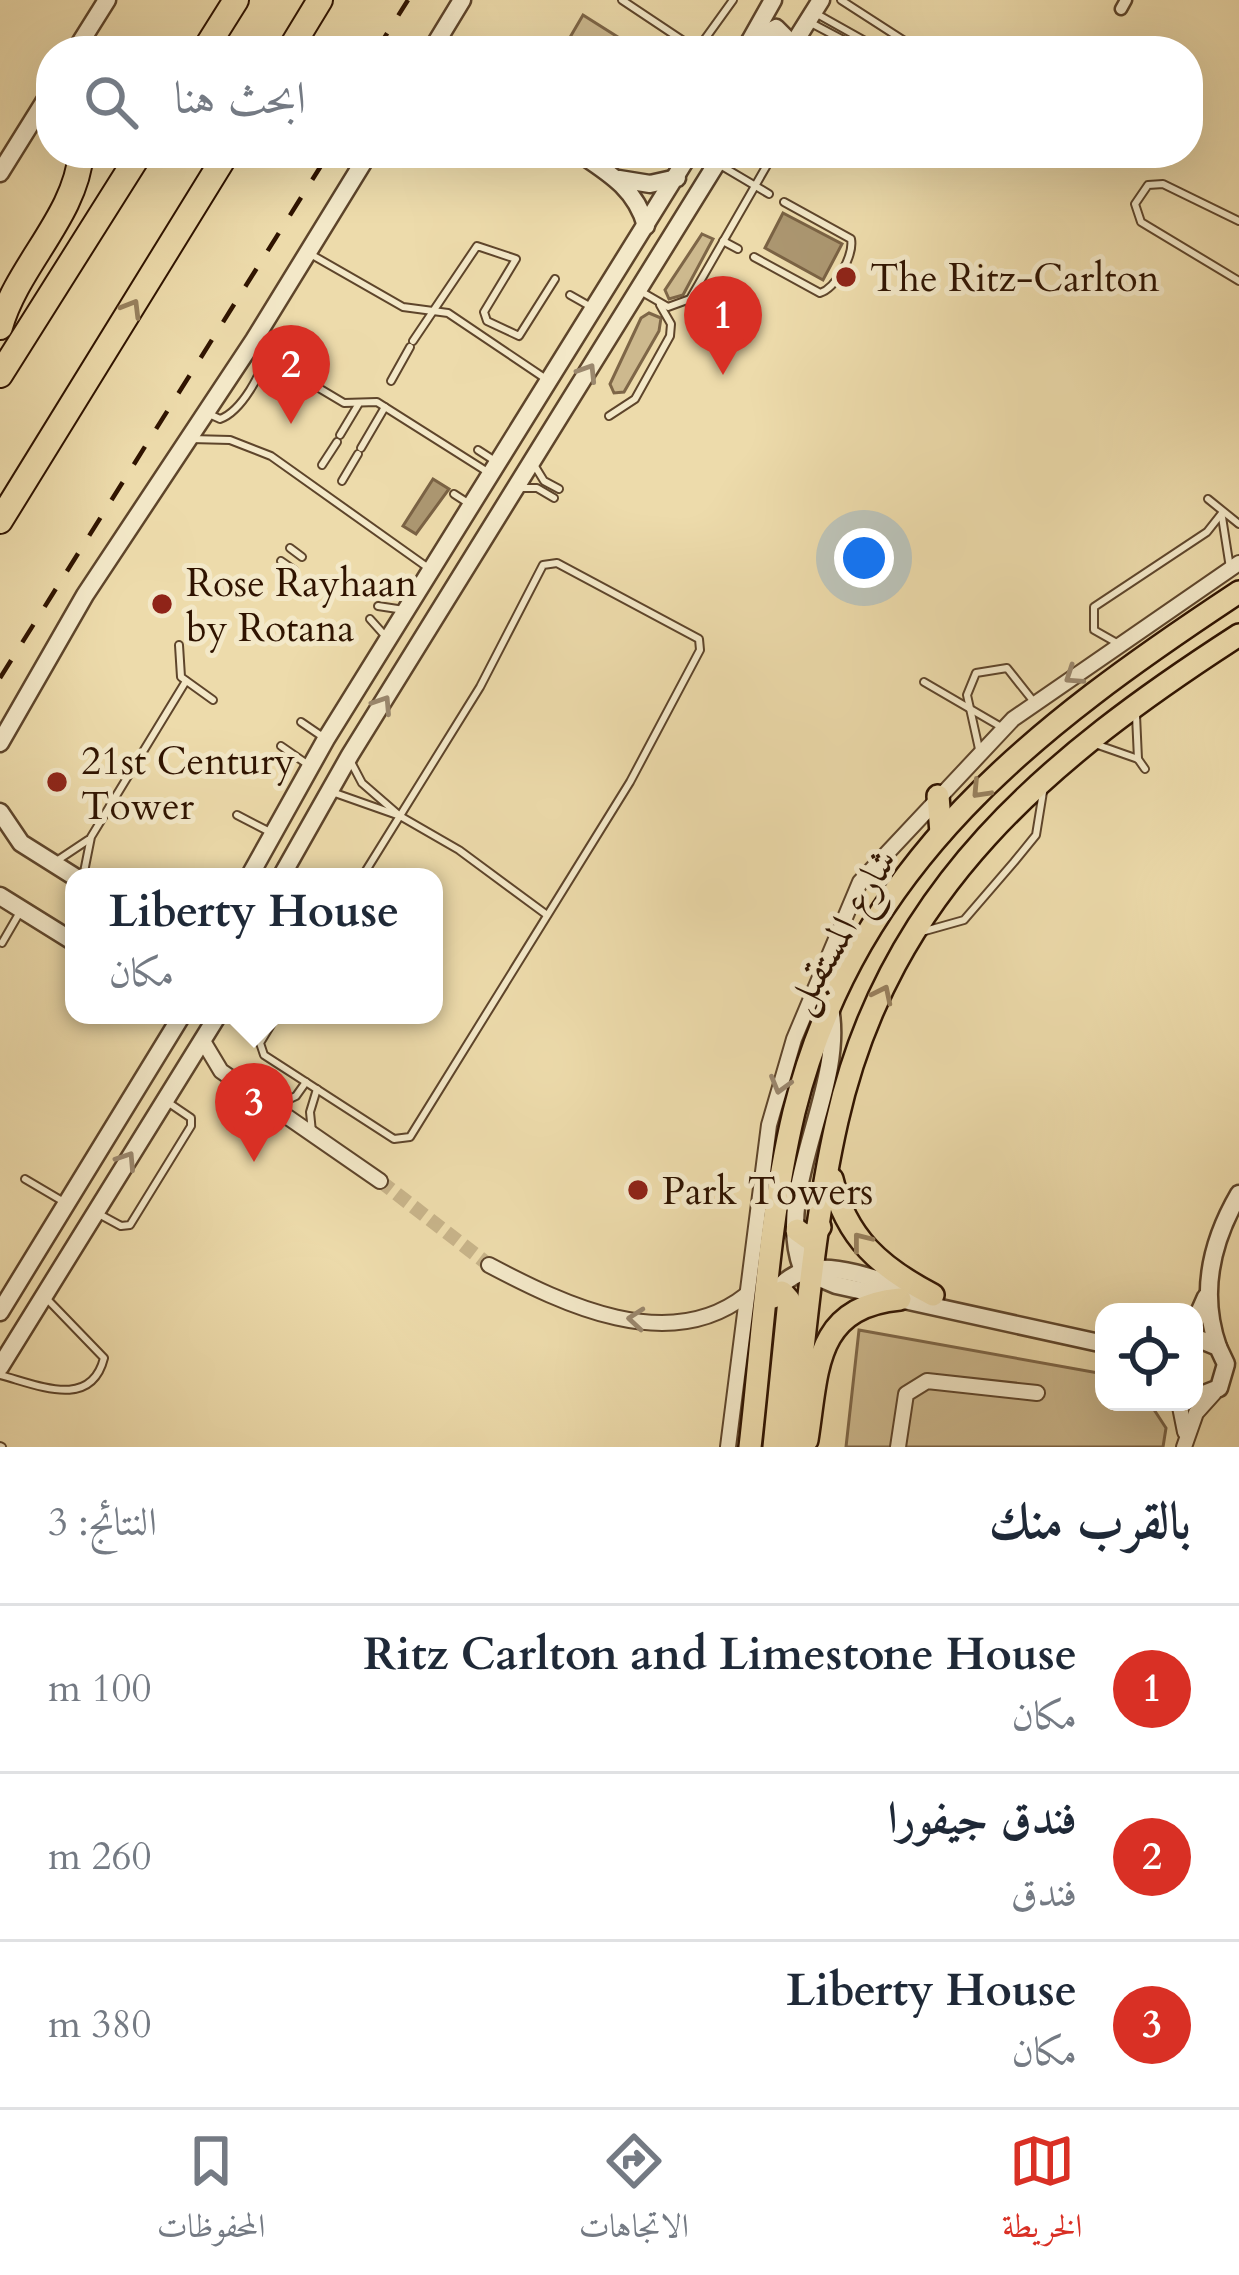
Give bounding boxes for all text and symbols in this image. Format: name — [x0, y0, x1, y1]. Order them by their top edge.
search box — [36, 36, 1203, 168]
text: ابحث هنا — [174, 68, 306, 129]
icon: search — [78, 69, 144, 135]
place label: The Ritz-Carlton — [870, 252, 1160, 305]
marker: The Ritz-Carlton — [833, 264, 859, 290]
pin: 1 — [684, 276, 762, 375]
one-way arrow — [118, 299, 140, 321]
pin: 2 — [252, 325, 330, 424]
one-way arrow — [574, 363, 596, 385]
your location — [834, 528, 894, 588]
place label: Rose Rayhaan by Rotana — [186, 557, 417, 655]
marker: Rose Rayhaan by Rotana — [149, 591, 175, 617]
one-way arrow — [1064, 662, 1086, 684]
one-way arrow — [369, 695, 391, 717]
place label: 21st Century Tower — [81, 735, 295, 833]
marker: 21st Century Tower — [44, 769, 70, 795]
one-way arrow — [972, 776, 994, 797]
street label: شارع المستقبل — [773, 839, 914, 1025]
popup — [65, 868, 443, 1024]
text: Liberty House — [109, 881, 399, 942]
text: مكان — [109, 947, 174, 1000]
one-way arrow — [869, 985, 892, 1006]
pin: 3 — [215, 1063, 293, 1162]
one-way arrow — [769, 1074, 794, 1095]
one-way arrow — [113, 1152, 135, 1174]
place label: Park Towers — [662, 1165, 873, 1218]
marker: Park Towers — [625, 1177, 651, 1203]
one-way arrow — [853, 1233, 875, 1255]
map controls — [1095, 1303, 1203, 1411]
button: locate — [1095, 1303, 1203, 1411]
one-way arrow — [626, 1306, 645, 1332]
text: بالقرب منك — [989, 1487, 1191, 1557]
text: النتائج: 3 — [48, 1496, 157, 1549]
text: Ritz Carlton and Limestone House — [363, 1624, 1077, 1685]
text: 100 m — [48, 1662, 151, 1715]
text: 1 — [1142, 1662, 1162, 1715]
text: مكان — [1012, 1690, 1077, 1743]
text: فندق جيفورا — [888, 1788, 1077, 1849]
text: 260 m — [48, 1830, 151, 1883]
text: 2 — [1142, 1830, 1162, 1883]
text: فندق — [1011, 1867, 1077, 1920]
text: Liberty House — [786, 1960, 1077, 2021]
text: 380 m — [48, 1998, 151, 2051]
text: 3 — [1142, 1998, 1162, 2051]
text: مكان — [1012, 2026, 1077, 2079]
tab: المحفوظات — [157, 2128, 265, 2258]
tab: الاتجاهات — [579, 2128, 689, 2258]
tab: الخريطة — [1002, 2128, 1082, 2258]

